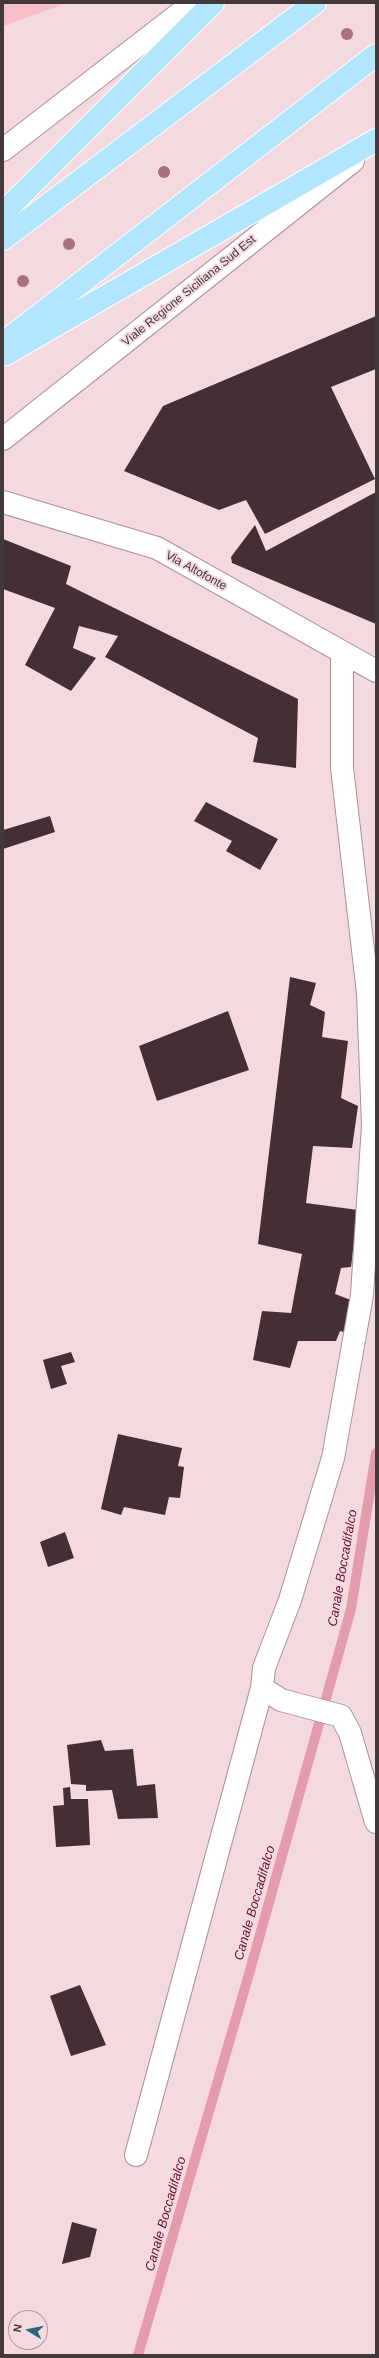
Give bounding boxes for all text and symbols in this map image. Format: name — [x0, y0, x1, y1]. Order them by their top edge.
street label: Viale Regione Siciliana Sud Est — [119, 233, 259, 349]
street label: Via Altofonte — [163, 548, 229, 594]
water label: Canale Boccadifalco — [325, 1508, 361, 1628]
water label: Canale Boccadifalco — [231, 1844, 279, 1962]
water label: Canale Boccadifalco — [142, 2155, 190, 2273]
north arrow — [8, 2310, 48, 2350]
text: N — [11, 2323, 24, 2333]

